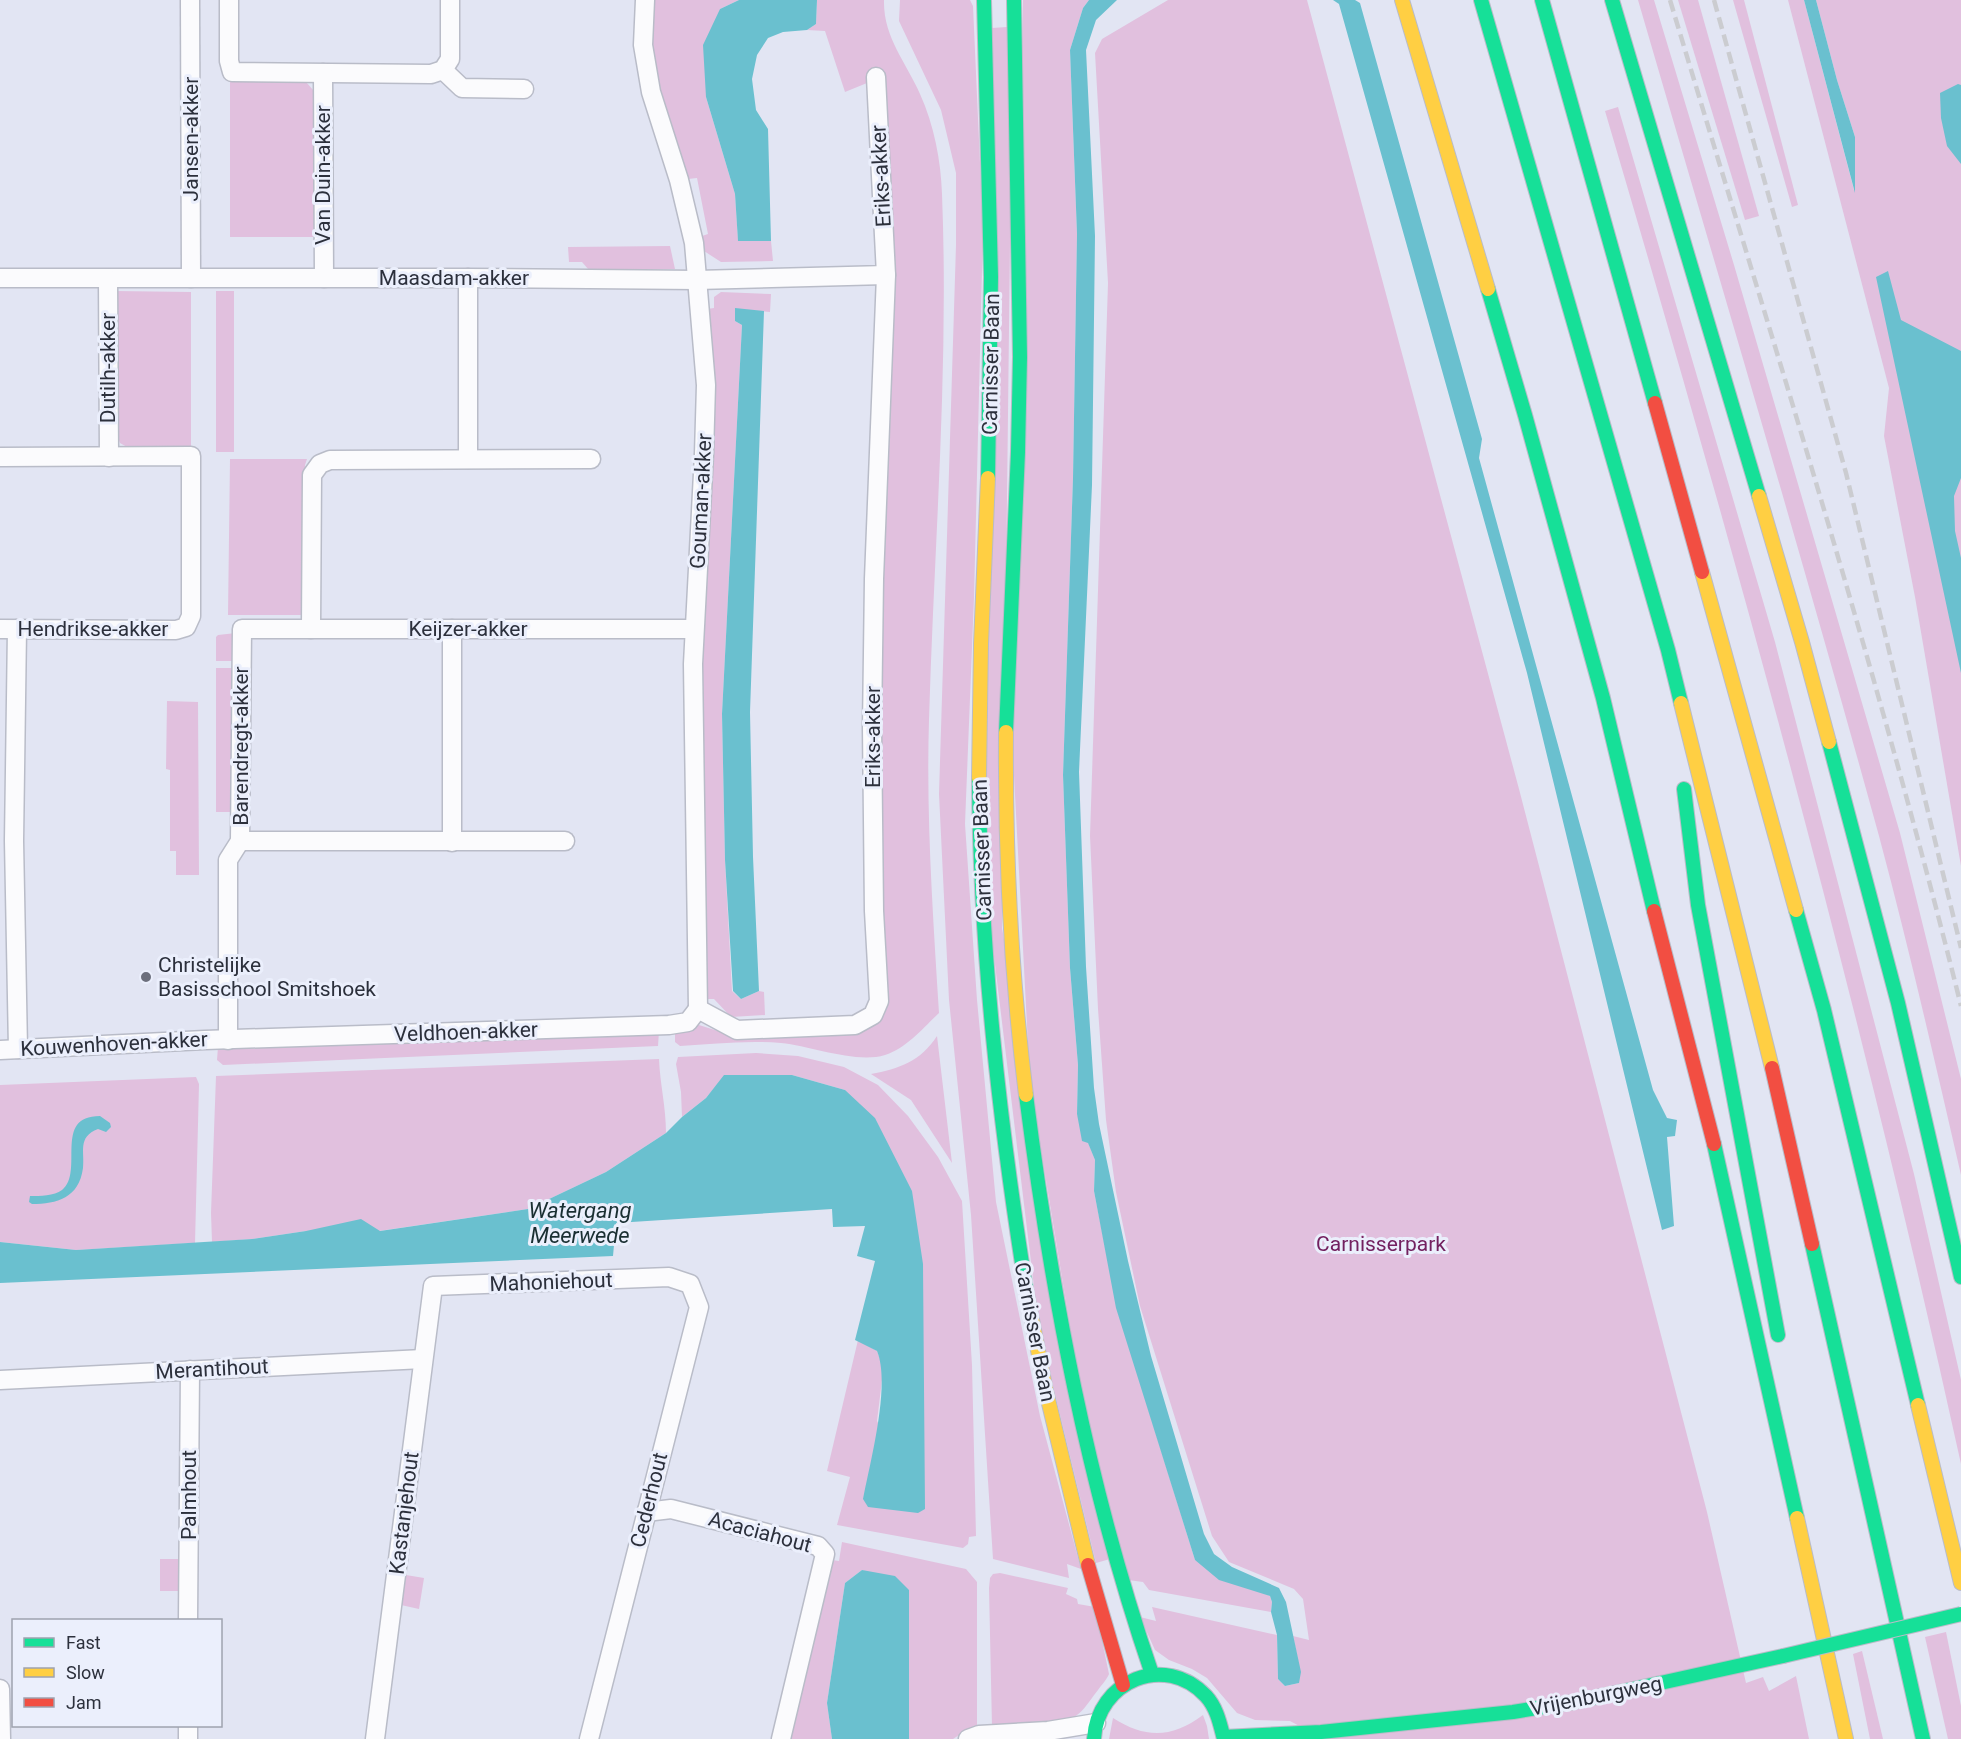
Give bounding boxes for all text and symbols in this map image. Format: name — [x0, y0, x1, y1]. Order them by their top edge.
street label: Jansen-akker — [179, 77, 203, 201]
street label: Van Duin-akker — [311, 105, 335, 245]
street label: Eriks-akker — [866, 124, 896, 228]
street label: Maasdam-akker — [379, 266, 529, 290]
street label: Carnisser Baan — [978, 293, 1004, 435]
street label: Dutilh-akker — [96, 313, 120, 423]
street label: Gouman-akker — [685, 433, 717, 569]
street label: Hendrikse-akker — [18, 617, 168, 641]
street label: Keijzer-akker — [408, 617, 528, 641]
street label: Barendregt-akker — [229, 666, 253, 826]
street label: Eriks-akker — [861, 686, 885, 788]
street label: Carnisser Baan — [968, 779, 996, 921]
place label: Christelijke Basisschool Smitshoek — [158, 953, 376, 1001]
marker: Christelijke Basisschool Smitshoek — [139, 970, 153, 984]
street label: Veldhoen-akker — [394, 1017, 538, 1047]
street label: Kouwenhoven-akker — [20, 1027, 208, 1061]
water label: Watergang Meerwede — [529, 1198, 631, 1248]
park label: Carnisserpark — [1316, 1232, 1446, 1256]
street label: Carnisser Baan — [1010, 1260, 1060, 1404]
street label: Mahoniehout — [489, 1268, 613, 1296]
street label: Merantihout — [155, 1354, 269, 1384]
street label: Palmhout — [177, 1450, 201, 1540]
street label: Kastanjehout — [385, 1450, 423, 1576]
street label: Cederhout — [626, 1450, 672, 1550]
street label: Acaciahout — [706, 1507, 814, 1557]
legend — [12, 1619, 222, 1727]
text: Fast — [66, 1632, 101, 1653]
text: Slow — [66, 1662, 105, 1683]
street label: Vrijenburgweg — [1528, 1671, 1664, 1721]
text: Jam — [66, 1692, 102, 1713]

